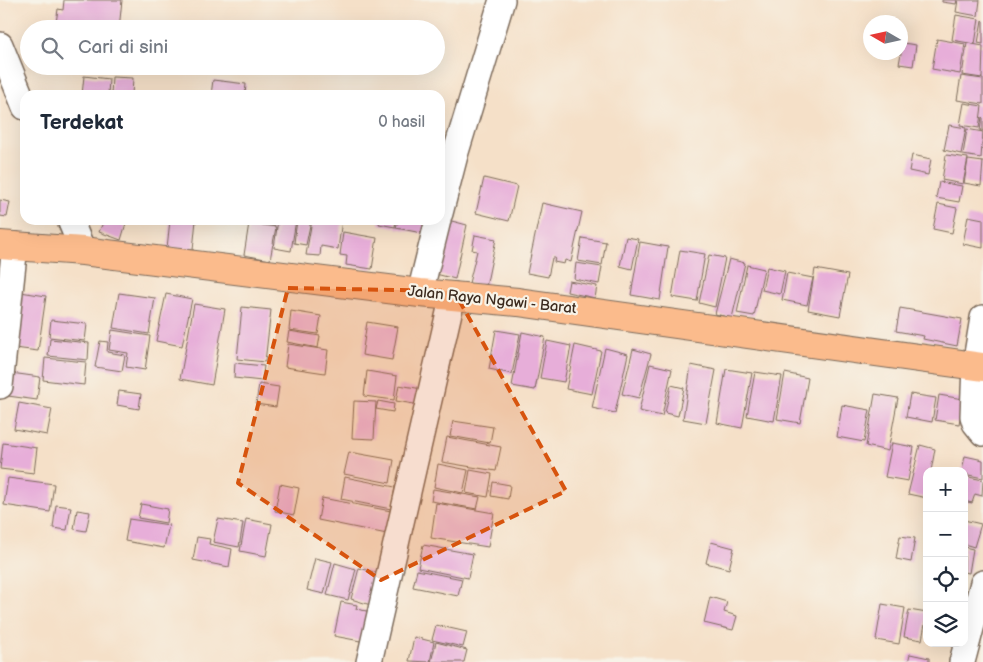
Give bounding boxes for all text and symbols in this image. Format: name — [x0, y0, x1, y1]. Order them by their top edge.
north arrow — [863, 15, 908, 60]
search box — [20, 20, 445, 75]
icon: search — [38, 34, 66, 62]
text: Cari di sini — [78, 36, 168, 59]
text: Terdekat — [40, 110, 124, 135]
text: 0 hasil — [378, 113, 425, 132]
street label: Jalan Raya Ngawi - Barat — [407, 282, 578, 318]
map controls — [923, 467, 968, 647]
button: + — [923, 467, 968, 512]
button: − — [923, 512, 968, 557]
button: locate — [923, 557, 968, 602]
button: layers — [923, 602, 968, 647]

